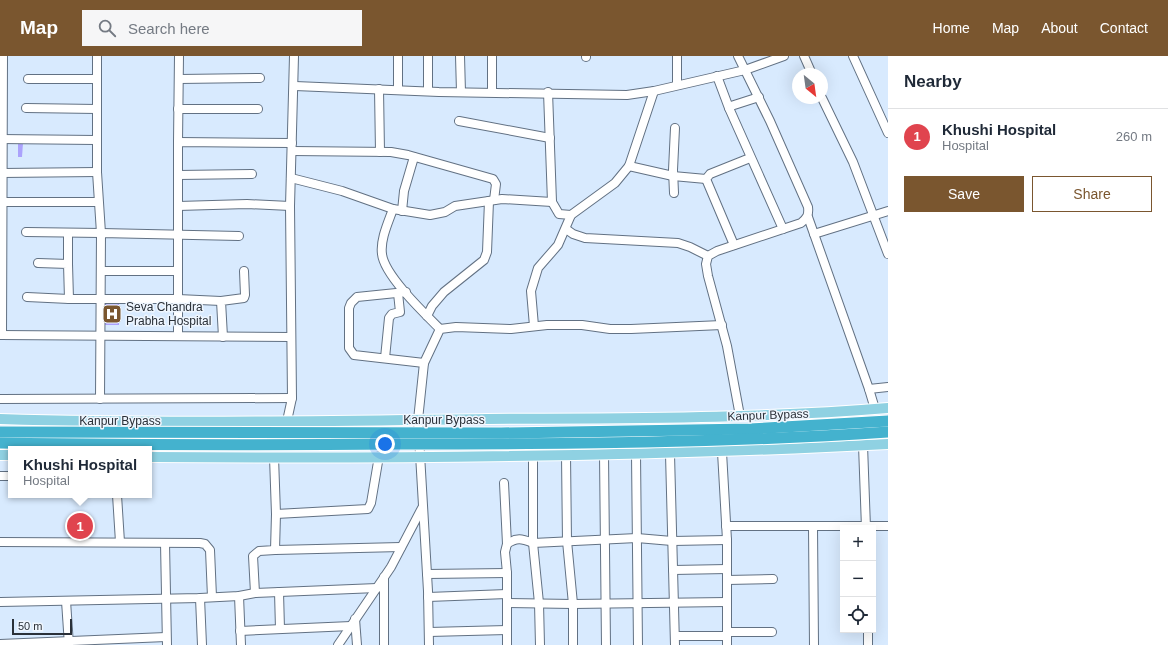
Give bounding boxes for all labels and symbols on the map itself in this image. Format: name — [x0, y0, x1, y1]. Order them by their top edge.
north arrow — [792, 68, 828, 104]
place label: Seva Chandra Prabha Hospital — [126, 300, 211, 328]
hospital icon: Seva Chandra Prabha Hospital — [101, 303, 123, 325]
street label: Kanpur Bypass — [727, 407, 809, 423]
street label: Kanpur Bypass — [403, 413, 485, 427]
street label: Kanpur Bypass — [79, 414, 161, 428]
your location — [375, 434, 395, 454]
pin: 1 — [67, 511, 93, 541]
scale bar — [12, 617, 72, 636]

